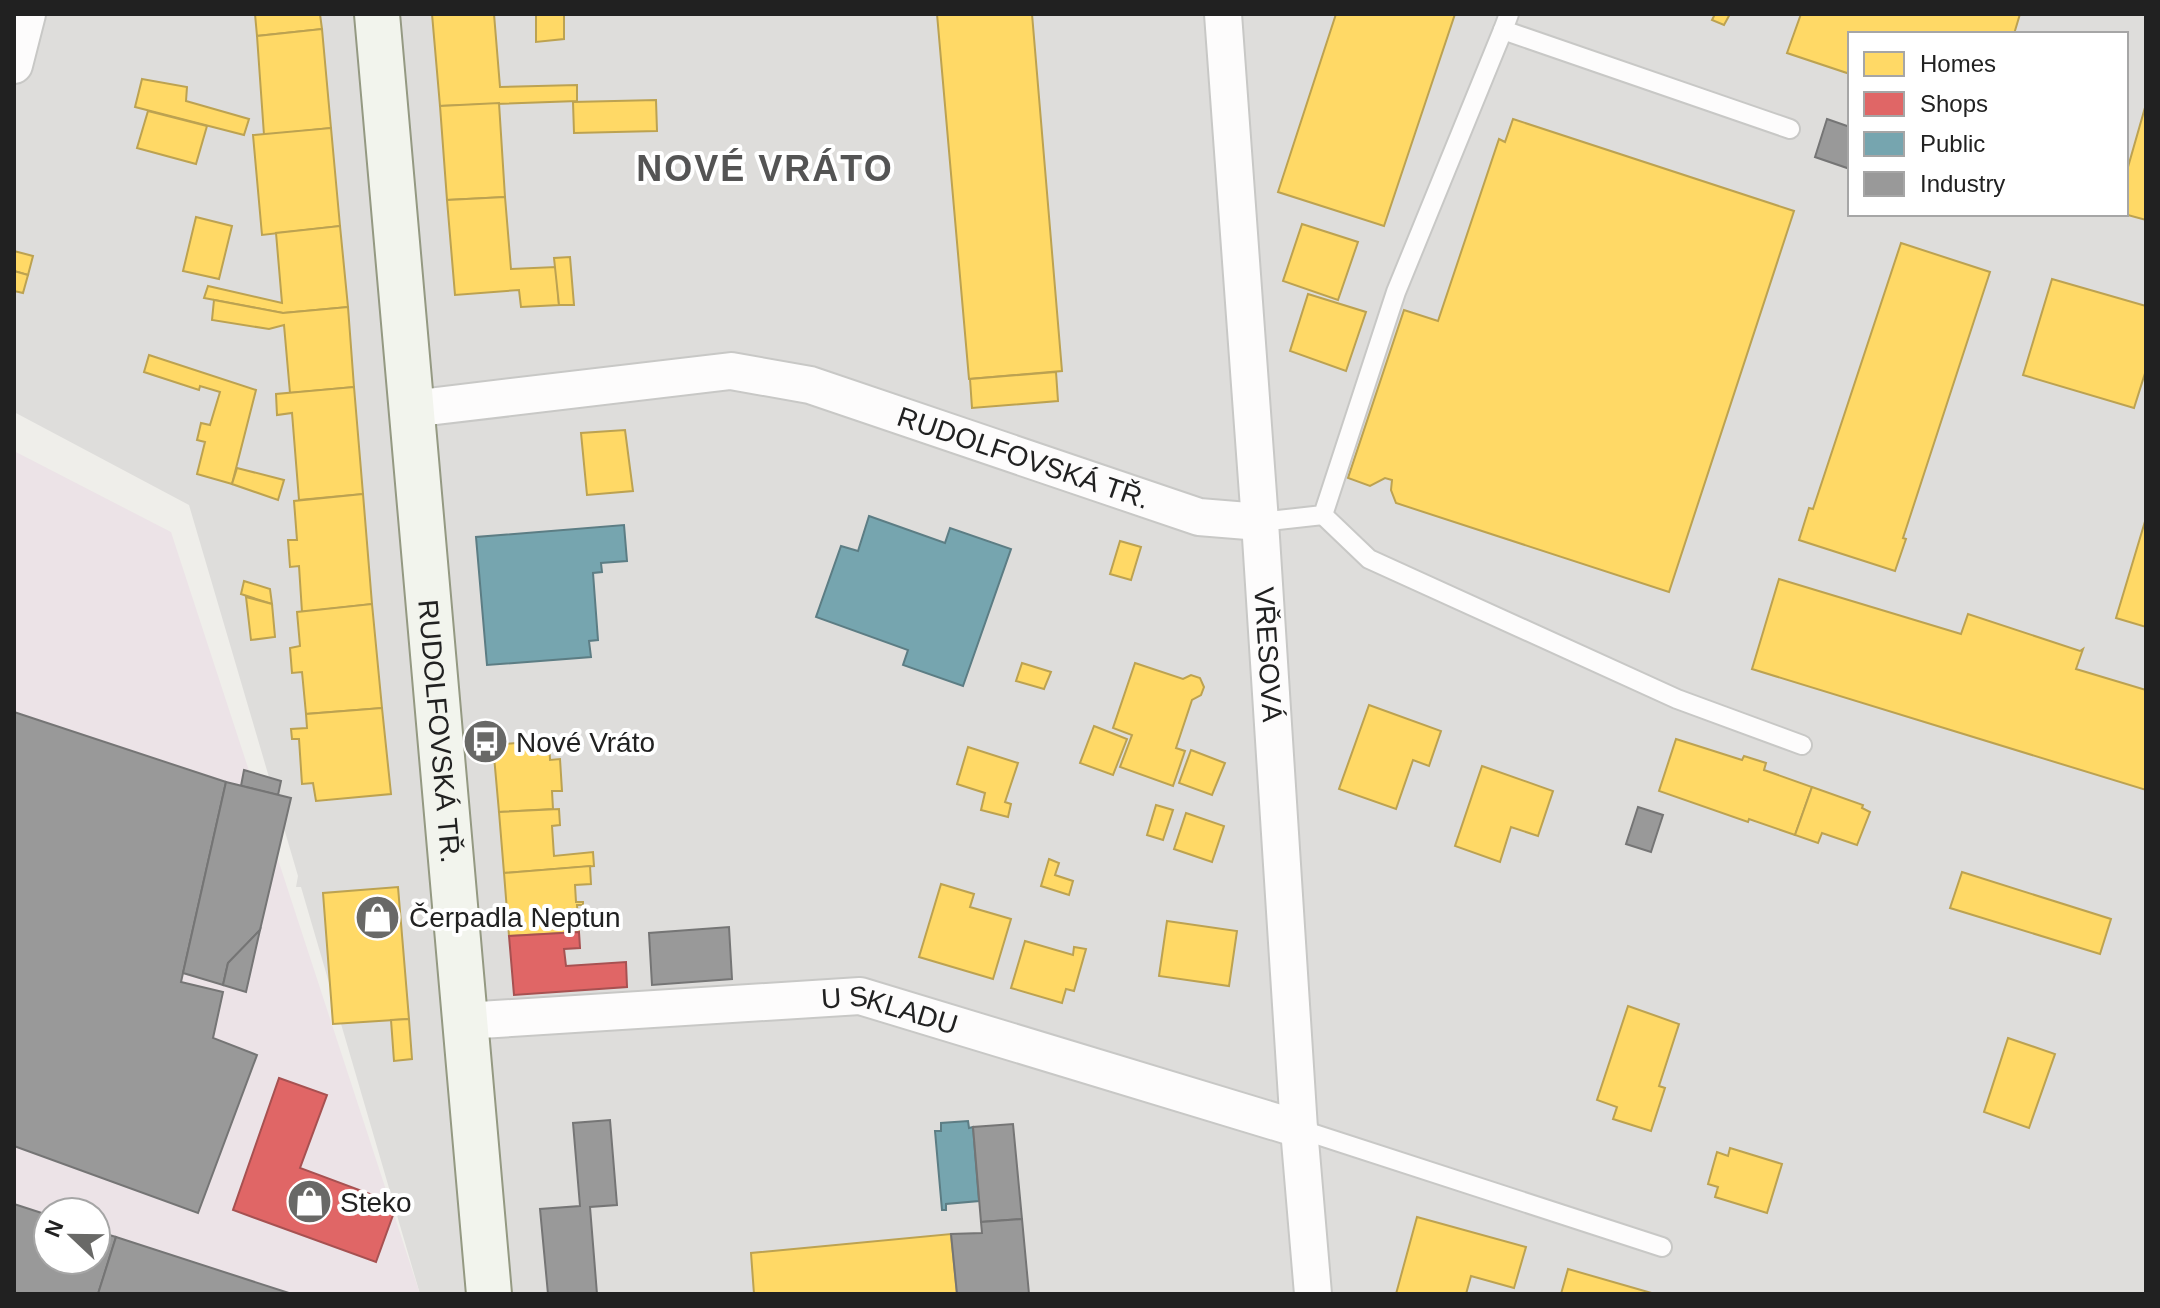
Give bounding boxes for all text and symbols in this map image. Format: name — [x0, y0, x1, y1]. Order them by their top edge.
legend — [1848, 32, 2128, 216]
text: Homes — [1920, 50, 1996, 77]
text: Shops — [1920, 90, 1988, 117]
text: Public — [1920, 130, 1985, 157]
district label: NOVÉ VRÁTO — [636, 148, 894, 189]
text: Industry — [1920, 170, 2005, 197]
street label: RUDOLFOVSKÁ TŘ. — [894, 400, 1154, 515]
street label: VŘESOVÁ — [1249, 586, 1288, 723]
street label: RUDOLFOVSKÁ TŘ. — [413, 598, 467, 864]
bus stop icon: Nové Vráto — [461, 718, 509, 766]
place label: Nové Vráto — [516, 727, 655, 758]
shop icon: Čerpadla Neptun — [354, 893, 402, 941]
place label: Čerpadla Neptun — [409, 902, 621, 933]
street label: U SKLADU — [820, 980, 961, 1040]
shop icon: Steko — [285, 1178, 333, 1226]
place label: Steko — [340, 1187, 412, 1218]
north arrow — [32, 1196, 112, 1276]
text: N — [39, 1217, 68, 1241]

